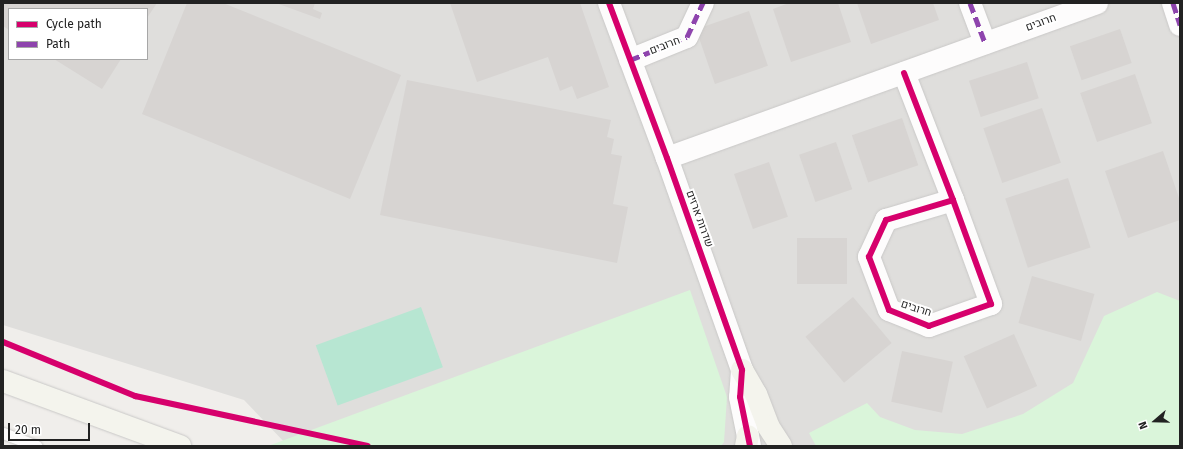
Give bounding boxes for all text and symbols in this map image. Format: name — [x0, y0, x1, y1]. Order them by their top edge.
legend — [8, 8, 148, 60]
street label: חרובים — [1024, 11, 1058, 35]
text: Cycle path — [46, 17, 102, 31]
street label: חרובים — [648, 34, 682, 58]
text: Path — [46, 37, 70, 51]
street label: שדרות ארזים — [683, 189, 715, 249]
street label: חרובים — [899, 298, 933, 320]
north arrow — [1135, 401, 1175, 441]
scale bar — [10, 415, 92, 441]
text: N — [1136, 420, 1151, 431]
text: 20 m — [15, 423, 41, 437]

